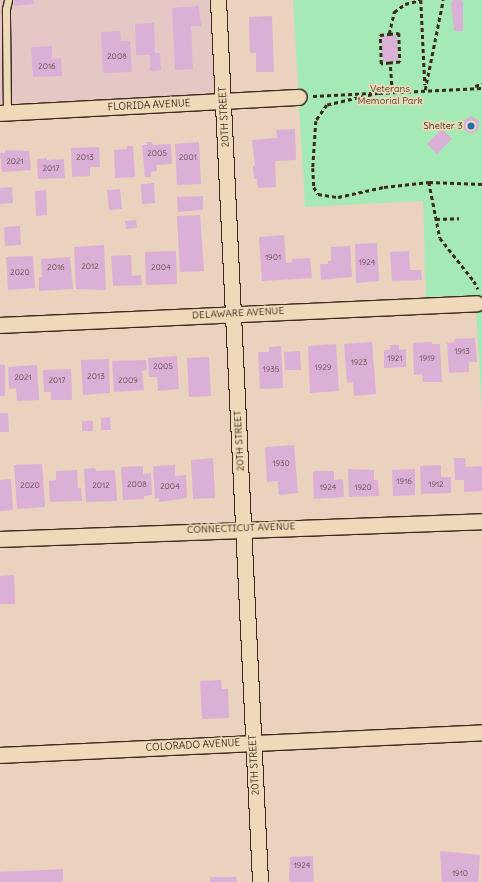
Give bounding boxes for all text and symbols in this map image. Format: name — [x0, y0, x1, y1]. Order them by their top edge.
house number: 2008 — [107, 52, 127, 62]
house number: 2016 — [38, 62, 56, 72]
park label: Veterans Memorial Park — [357, 82, 423, 106]
street label: 20TH STREET — [216, 86, 232, 148]
street label: FLORIDA AVENUE — [107, 97, 191, 113]
place label: Shelter 3 — [423, 120, 463, 132]
marker: Shelter 3 — [466, 121, 476, 131]
house number: 2005 — [147, 149, 167, 159]
house number: 2013 — [76, 153, 94, 163]
house number: 2001 — [179, 153, 197, 163]
house number: 2021 — [6, 157, 24, 167]
house number: 2017 — [43, 164, 59, 174]
house number: 1901 — [265, 253, 281, 263]
house number: 1924 — [359, 258, 375, 268]
house number: 2012 — [81, 262, 99, 272]
house number: 2016 — [47, 263, 65, 273]
house number: 2004 — [151, 263, 171, 273]
house number: 2020 — [10, 268, 30, 278]
street label: DELAWARE AVENUE — [192, 305, 284, 321]
house number: 1913 — [454, 347, 470, 357]
house number: 1921 — [387, 354, 403, 364]
house number: 1919 — [419, 354, 435, 364]
house number: 1923 — [351, 358, 367, 368]
house number: 2005 — [153, 362, 173, 372]
house number: 1929 — [315, 363, 331, 373]
house number: 1935 — [263, 365, 279, 375]
house number: 2013 — [87, 372, 105, 382]
house number: 2021 — [14, 373, 32, 383]
house number: 2017 — [49, 376, 65, 386]
house number: 2009 — [118, 376, 138, 386]
street label: 20TH STREET — [231, 410, 247, 472]
house number: 1930 — [272, 459, 290, 469]
house number: 1916 — [396, 477, 412, 487]
house number: 2008 — [127, 480, 147, 490]
house number: 1912 — [428, 480, 444, 490]
house number: 2020 — [20, 481, 40, 491]
house number: 2012 — [92, 481, 110, 491]
house number: 2004 — [160, 482, 180, 492]
house number: 1924 — [320, 483, 336, 493]
house number: 1920 — [354, 483, 372, 493]
street label: CONNECTICUT AVENUE — [187, 520, 295, 536]
street label: 20TH STREET — [246, 734, 262, 796]
street label: COLORADO AVENUE — [145, 737, 241, 753]
house number: 1924 — [294, 861, 310, 871]
house number: 1910 — [452, 869, 468, 879]

